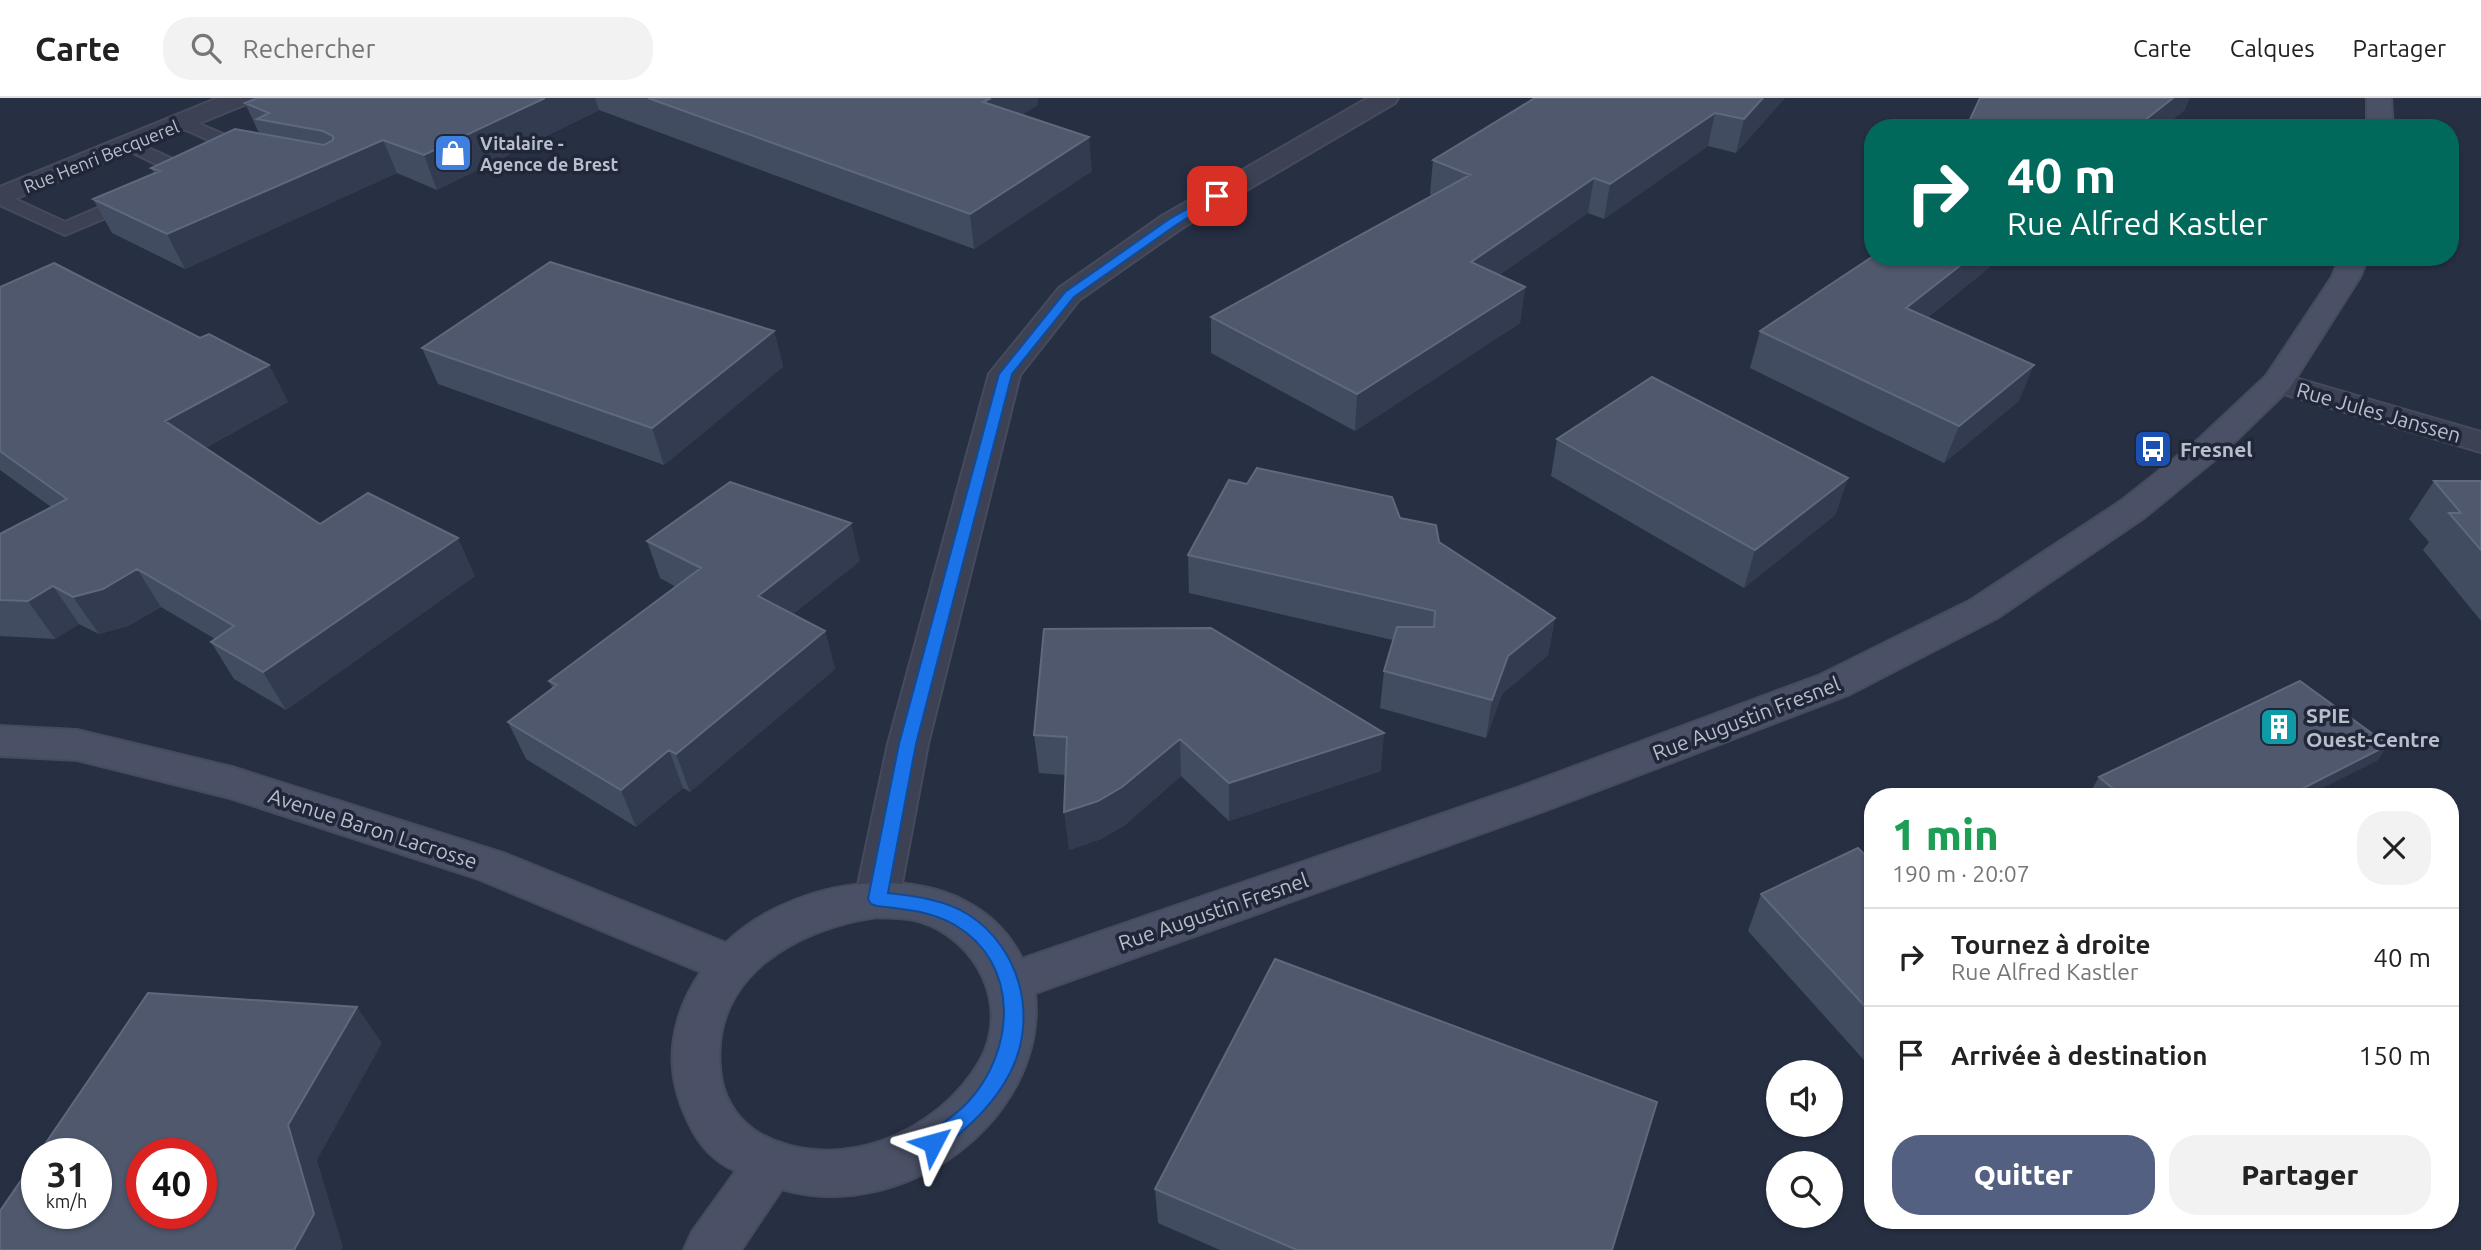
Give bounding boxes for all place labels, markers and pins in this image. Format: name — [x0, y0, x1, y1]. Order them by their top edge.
shop icon: Vitalaire - Agence de Brest — [432, 132, 474, 174]
place label: Vitalaire - Agence de Brest — [480, 133, 619, 174]
pin — [1187, 166, 1247, 226]
bus stop icon: Fresnel — [2132, 428, 2174, 470]
place label: Fresnel — [2180, 437, 2253, 461]
place label: SPIE Ouest-Centre — [2306, 703, 2440, 751]
building icon: SPIE Ouest-Centre — [2258, 706, 2300, 748]

